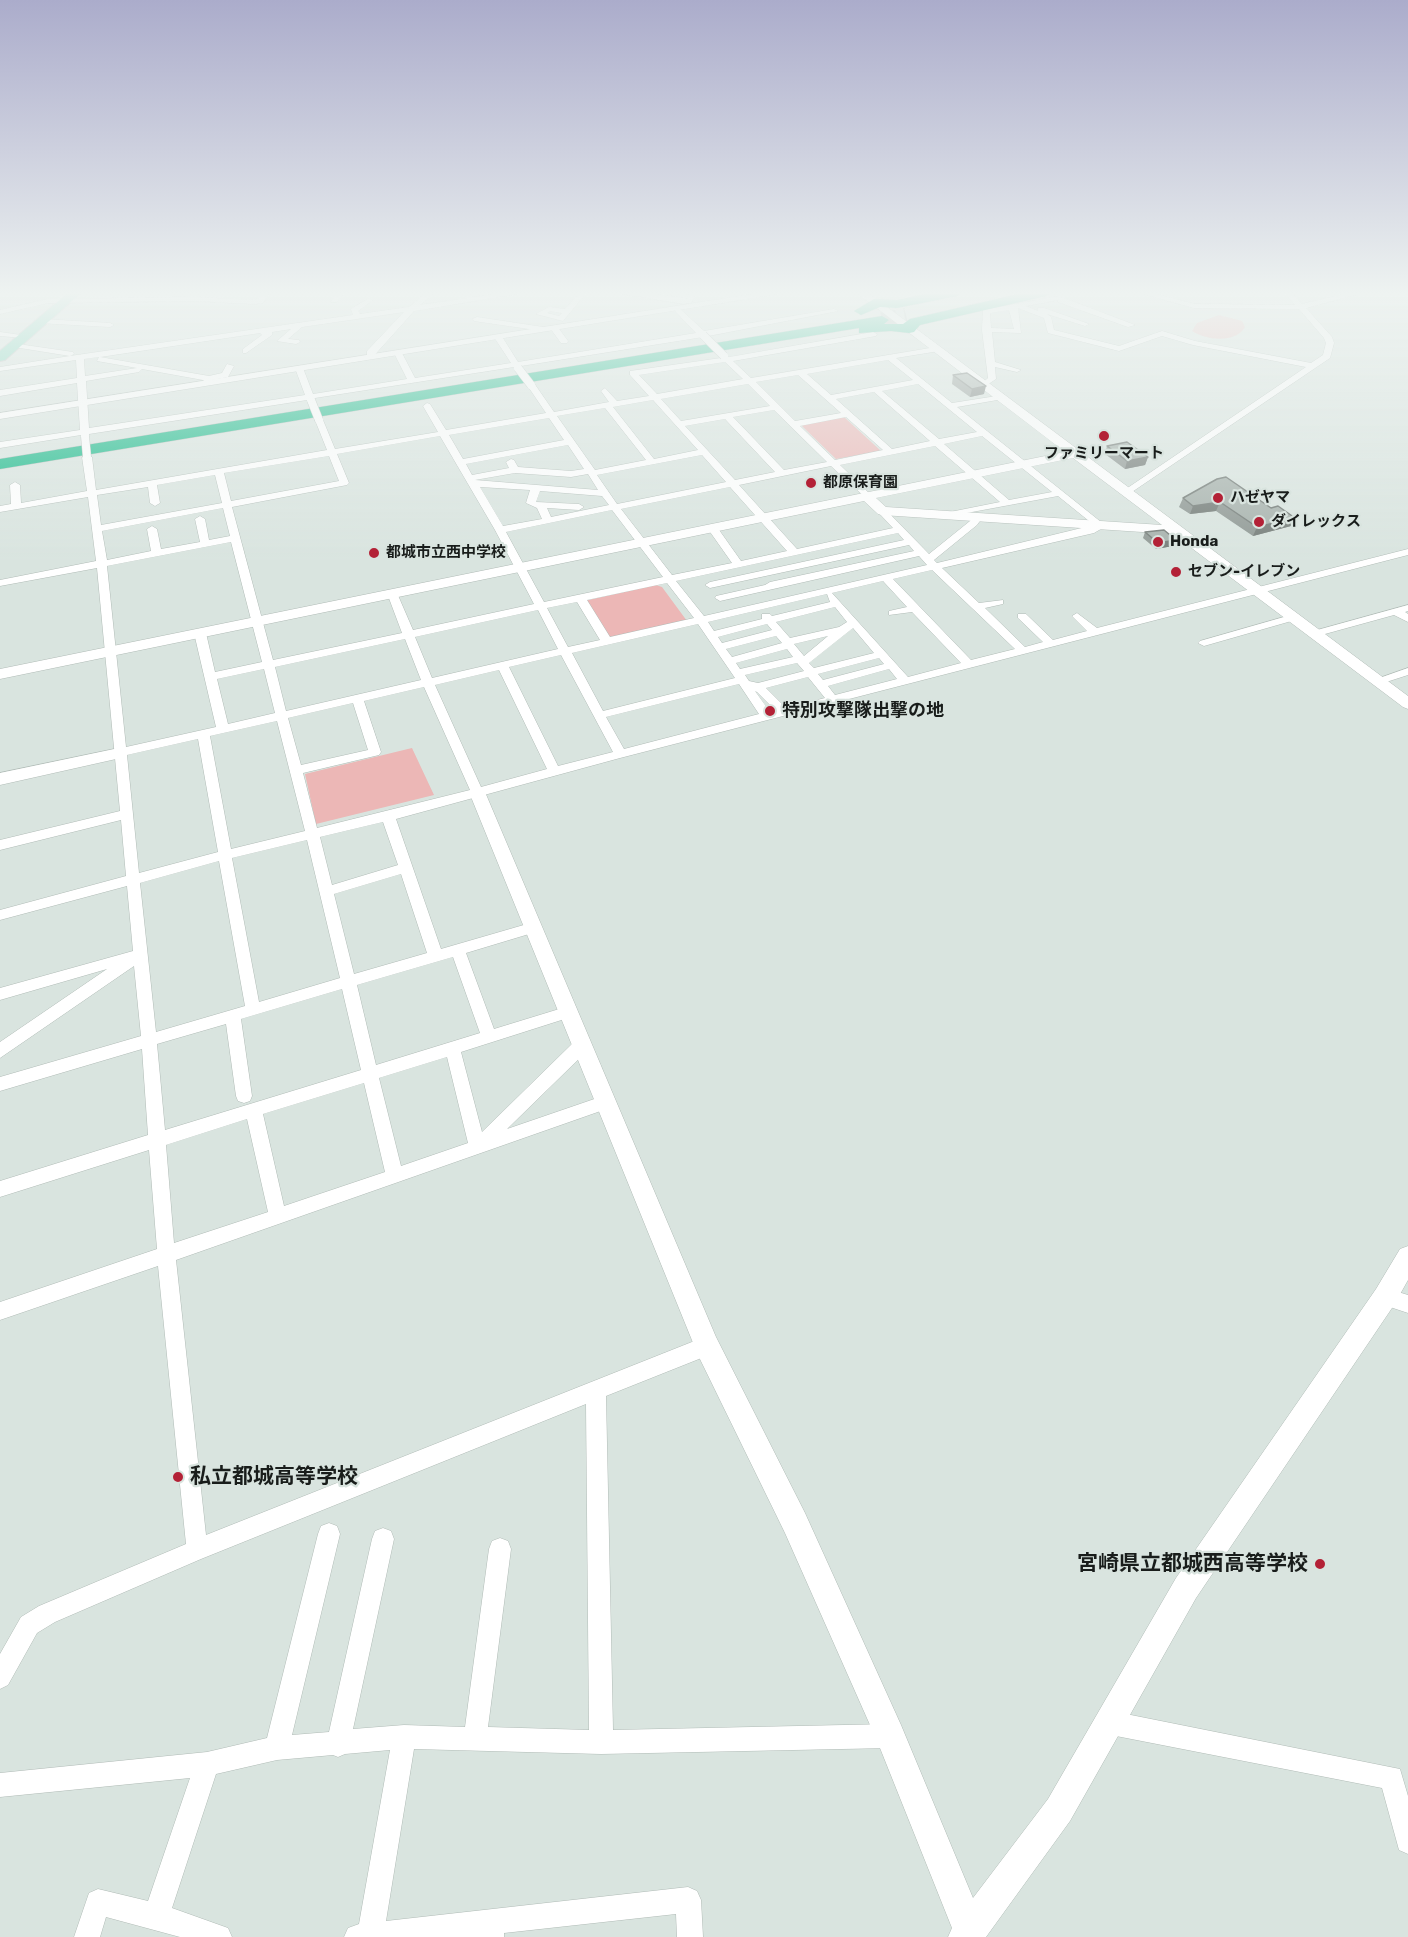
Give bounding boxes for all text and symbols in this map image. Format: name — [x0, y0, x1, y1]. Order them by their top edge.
marker: ファミリーマート — [1097, 429, 1111, 443]
place label: ファミリーマート — [1044, 445, 1164, 463]
place label: 都原保育園 — [823, 474, 898, 492]
marker: 都原保育園 — [804, 476, 818, 490]
place label: ハゼヤマ — [1230, 489, 1290, 507]
marker: ハゼヤマ — [1211, 491, 1225, 505]
place label: ダイレックス — [1271, 513, 1361, 531]
marker: ダイレックス — [1252, 515, 1266, 529]
place label: Honda — [1170, 533, 1218, 551]
marker: Honda — [1151, 535, 1165, 549]
place label: 都城市立西中学校 — [386, 544, 506, 562]
marker: 都城市立西中学校 — [367, 546, 381, 560]
place label: セブン-イレブン — [1188, 563, 1300, 581]
marker: セブン-イレブン — [1169, 565, 1183, 579]
place label: 特別攻撃隊出撃の地 — [782, 700, 944, 722]
marker: 特別攻撃隊出撃の地 — [763, 704, 777, 718]
place label: 私立都城高等学校 — [190, 1464, 358, 1490]
marker: 私立都城高等学校 — [171, 1470, 185, 1484]
place label: 宮崎県立都城西高等学校 — [1077, 1551, 1308, 1577]
marker: 宮崎県立都城西高等学校 — [1313, 1557, 1327, 1571]

